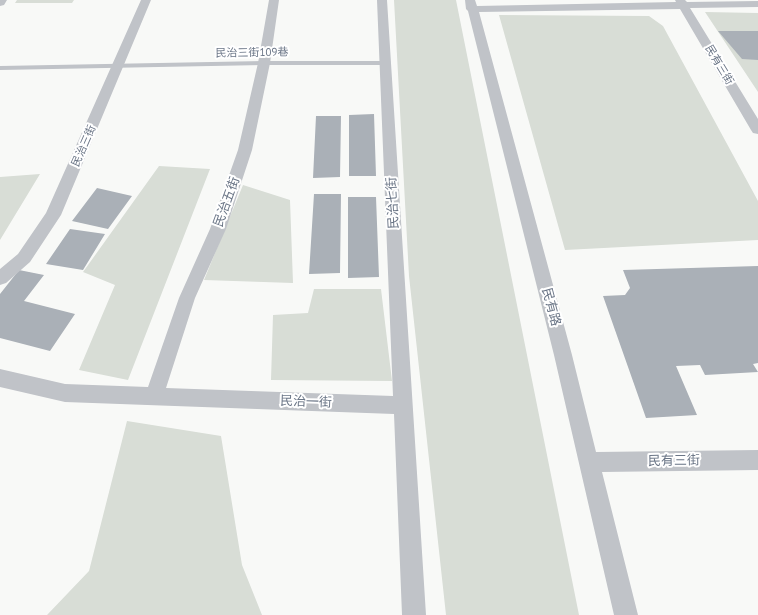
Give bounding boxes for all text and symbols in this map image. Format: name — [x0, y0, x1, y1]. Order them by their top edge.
street label: 民有三街 — [702, 43, 736, 87]
street label: 民治三街109巷 — [215, 46, 289, 60]
street label: 民治三街 — [69, 123, 99, 169]
street label: 民治五街 — [211, 175, 243, 229]
street label: 民治七街 — [384, 177, 402, 229]
street label: 民有路 — [538, 286, 564, 328]
street label: 民治一街 — [280, 393, 332, 411]
street label: 民有三街 — [648, 453, 700, 469]

